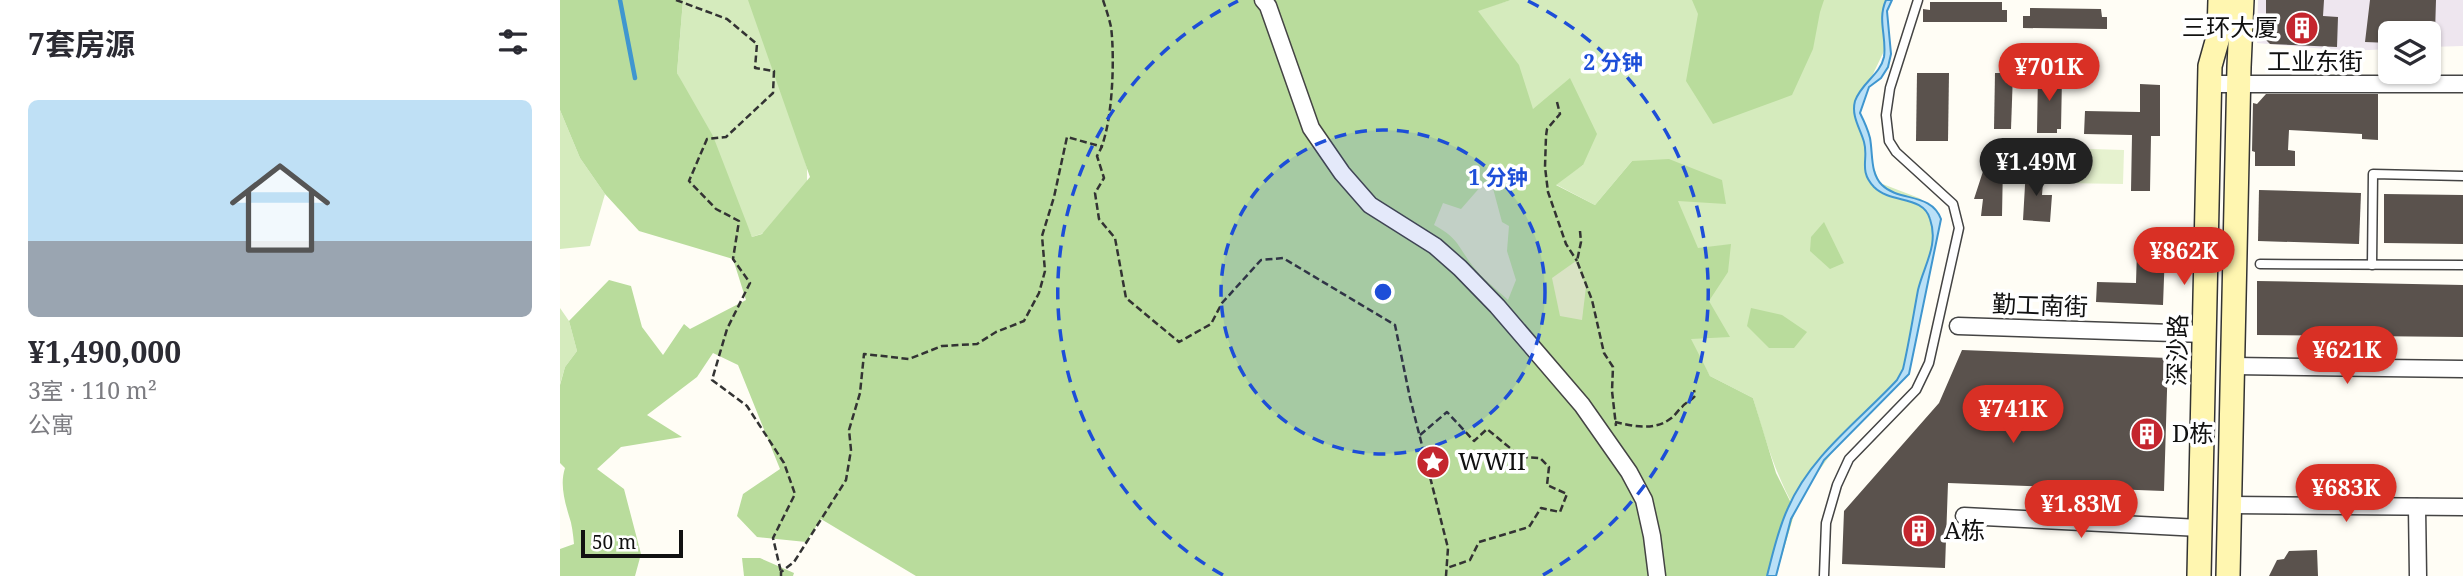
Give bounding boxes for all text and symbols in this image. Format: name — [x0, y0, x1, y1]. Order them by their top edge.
building icon: 三环大厦 — [2283, 9, 2321, 47]
place label: 三环大厦 — [2182, 10, 2278, 43]
map controls — [2378, 21, 2441, 84]
button: layers — [2378, 21, 2441, 84]
text: 7套房源 — [28, 23, 135, 64]
icon: filters — [494, 23, 532, 61]
pin: ¥701K — [2000, 43, 2098, 103]
street label: 工业东街 — [2267, 44, 2363, 77]
text: 2 分钟 — [1583, 48, 1643, 76]
text: ¥701K — [2015, 50, 2083, 82]
pin: ¥1.49M — [1979, 138, 2093, 198]
icon: home — [217, 145, 343, 271]
text: ¥1.49M — [1996, 145, 2076, 177]
text: 1 分钟 — [1468, 163, 1528, 191]
pin: ¥862K — [2135, 228, 2233, 287]
text: ¥862K — [2150, 234, 2218, 266]
centre of rings — [1371, 280, 1395, 304]
street label: 勤工南街 — [1992, 286, 2089, 323]
street label: 深沙路 — [2159, 314, 2194, 386]
pin: ¥621K — [2298, 326, 2396, 386]
text: ¥1,490,000 — [28, 331, 181, 372]
text: ¥621K — [2313, 333, 2381, 365]
text: 3室 · 110 m² — [28, 374, 157, 406]
pin: ¥741K — [1964, 386, 2062, 445]
text: ¥741K — [1979, 392, 2047, 424]
text: 公寓 — [28, 408, 74, 440]
building icon: D栋 — [2128, 415, 2166, 453]
place label: D栋 — [2172, 416, 2213, 449]
place icon: WWII — [1414, 443, 1452, 481]
place label: WWII — [1458, 444, 1526, 477]
pin: ¥683K — [2297, 464, 2395, 524]
text: ¥683K — [2312, 471, 2380, 503]
pin: ¥1.83M — [2024, 480, 2138, 540]
text: ¥1.83M — [2041, 487, 2121, 519]
building icon: A栋 — [1900, 512, 1938, 550]
place label: A栋 — [1944, 513, 1985, 546]
scale bar — [581, 527, 682, 559]
text: 50 m — [592, 529, 636, 555]

